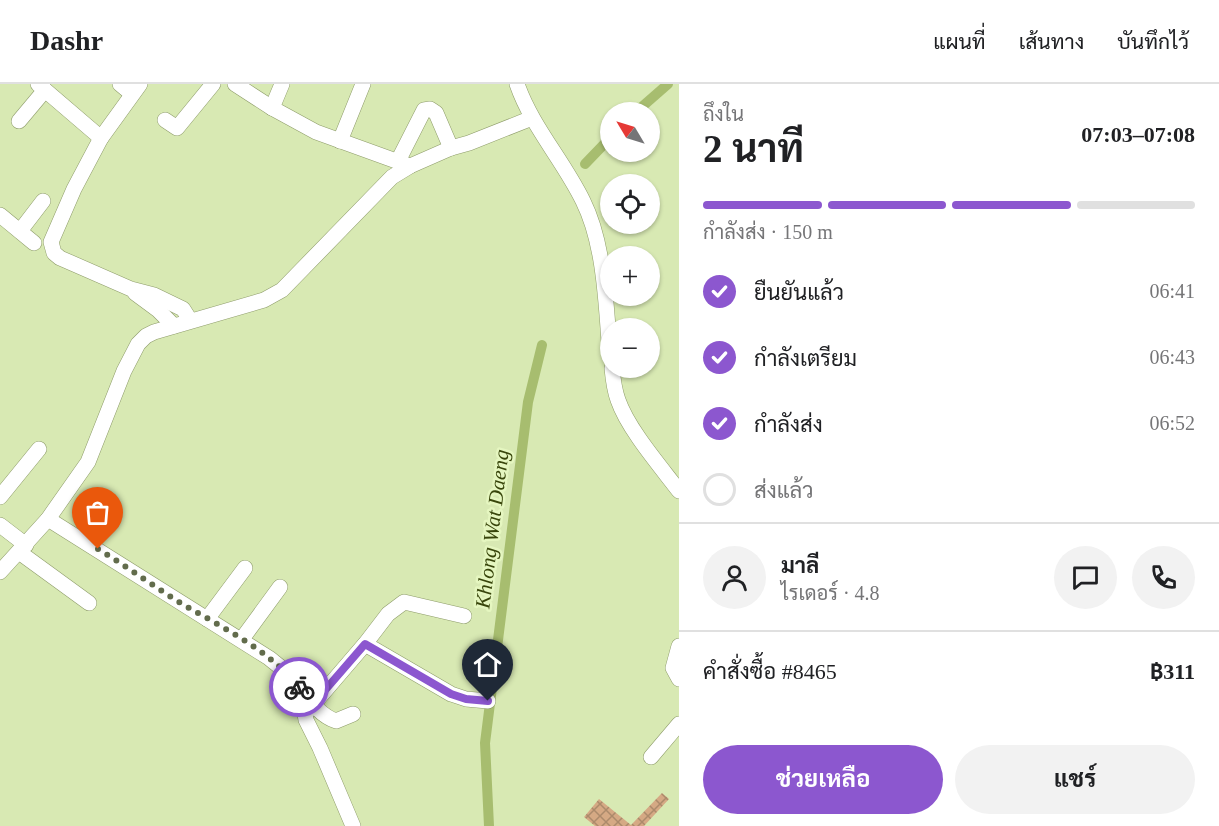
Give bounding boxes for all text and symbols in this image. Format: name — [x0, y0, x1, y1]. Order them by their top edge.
text: Dashr — [30, 25, 103, 56]
text: แผนที่ — [933, 30, 986, 54]
text: เส้นทาง — [1019, 30, 1084, 54]
text: บันทึกไว้ — [1117, 30, 1189, 54]
north arrow — [600, 102, 660, 162]
map controls — [600, 102, 660, 378]
text: ถึงใน — [703, 103, 744, 125]
text: 07:03–07:08 — [1081, 122, 1195, 147]
text: 2 นาที — [703, 127, 804, 170]
button: locate — [600, 174, 660, 234]
text: กำลังส่ง · 150 m — [703, 221, 833, 243]
button: + — [600, 246, 660, 306]
icon: check — [703, 275, 736, 308]
text: ยืนยันแล้ว — [754, 280, 844, 305]
text: 06:41 — [1149, 280, 1195, 302]
button: − — [600, 318, 660, 378]
icon: check — [703, 341, 736, 374]
text: กำลังเตรียม — [754, 346, 857, 371]
text: 06:43 — [1149, 346, 1195, 368]
icon: check — [703, 407, 736, 440]
text: กำลังส่ง — [754, 412, 823, 437]
text: 06:52 — [1149, 412, 1195, 434]
water label: Khlong Wat Daeng — [470, 448, 514, 611]
text: ส่งแล้ว — [754, 478, 814, 503]
pin — [72, 487, 123, 549]
icon: bag — [81, 496, 114, 529]
button: person — [703, 546, 766, 609]
button: chat — [1054, 546, 1117, 609]
button: phone — [1132, 546, 1195, 609]
text: มาลี — [781, 553, 819, 578]
text: ไรเดอร์ · 4.8 — [781, 582, 880, 604]
pin — [462, 639, 513, 701]
icon: home — [471, 648, 504, 681]
courier — [269, 657, 329, 717]
text: คำสั่งซื้อ #8465 — [703, 659, 837, 684]
text: ฿311 — [1150, 659, 1195, 684]
icon: bike — [283, 671, 316, 704]
button: ช่วยเหลือ — [703, 745, 943, 814]
button: แชร์ — [955, 745, 1195, 814]

